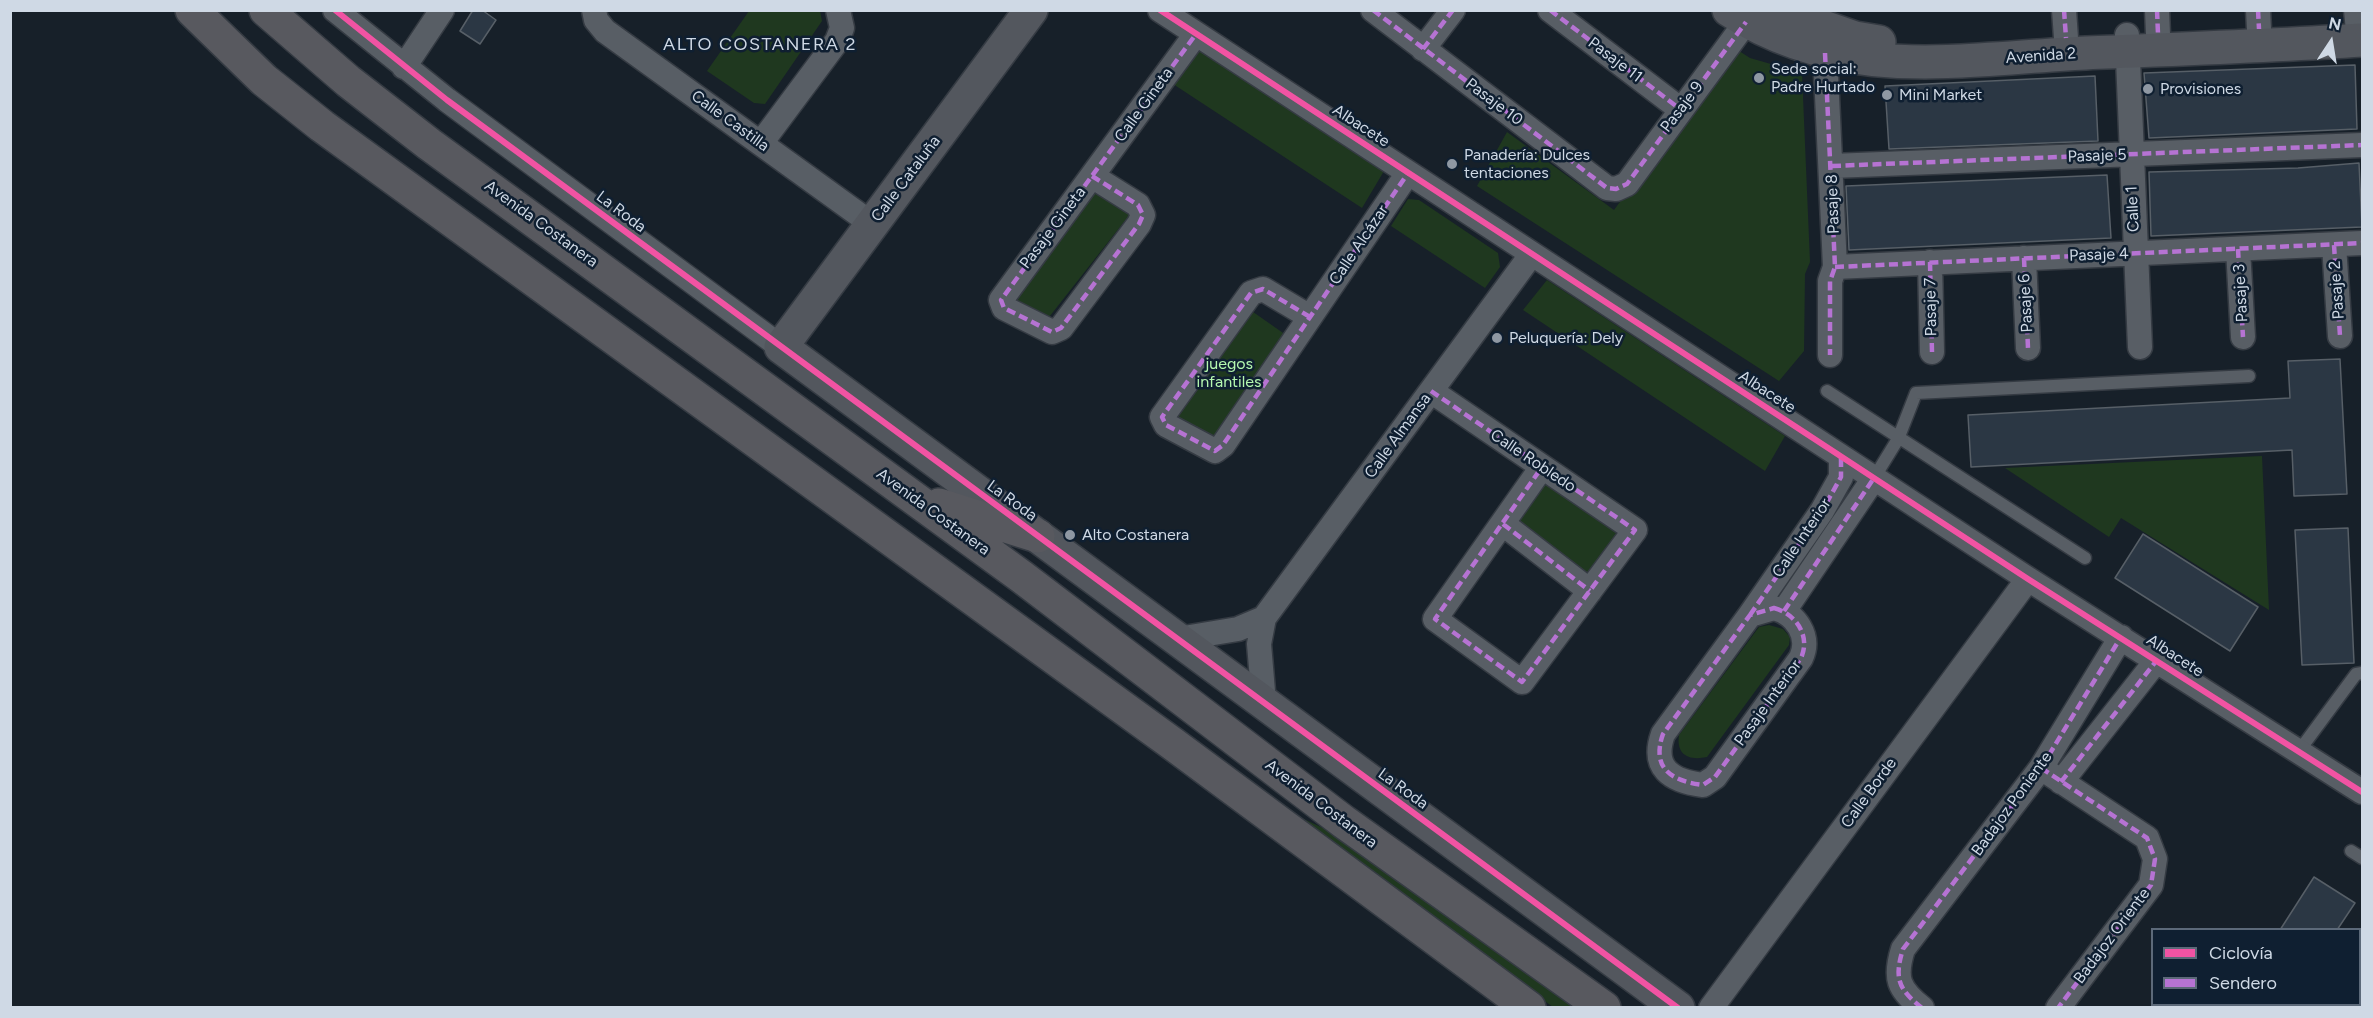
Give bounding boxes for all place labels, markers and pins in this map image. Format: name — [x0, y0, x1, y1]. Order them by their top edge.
place label: Sede social: Padre Hurtado — [1771, 59, 1875, 97]
marker: Sede social: Padre Hurtado — [1752, 71, 1766, 85]
place label: Provisiones — [2160, 79, 2241, 99]
marker: Provisiones — [2141, 82, 2155, 96]
place label: Mini Market — [1899, 85, 1982, 105]
marker: Mini Market — [1880, 88, 1894, 102]
place label: Panadería: Dulces tentaciones — [1464, 145, 1590, 183]
marker: Panadería: Dulces tentaciones — [1445, 157, 1459, 171]
place label: Peluquería: Dely — [1509, 328, 1623, 348]
marker: Peluquería: Dely — [1490, 331, 1504, 345]
place label: Alto Costanera — [1082, 525, 1189, 545]
marker: Alto Costanera — [1063, 528, 1077, 542]

